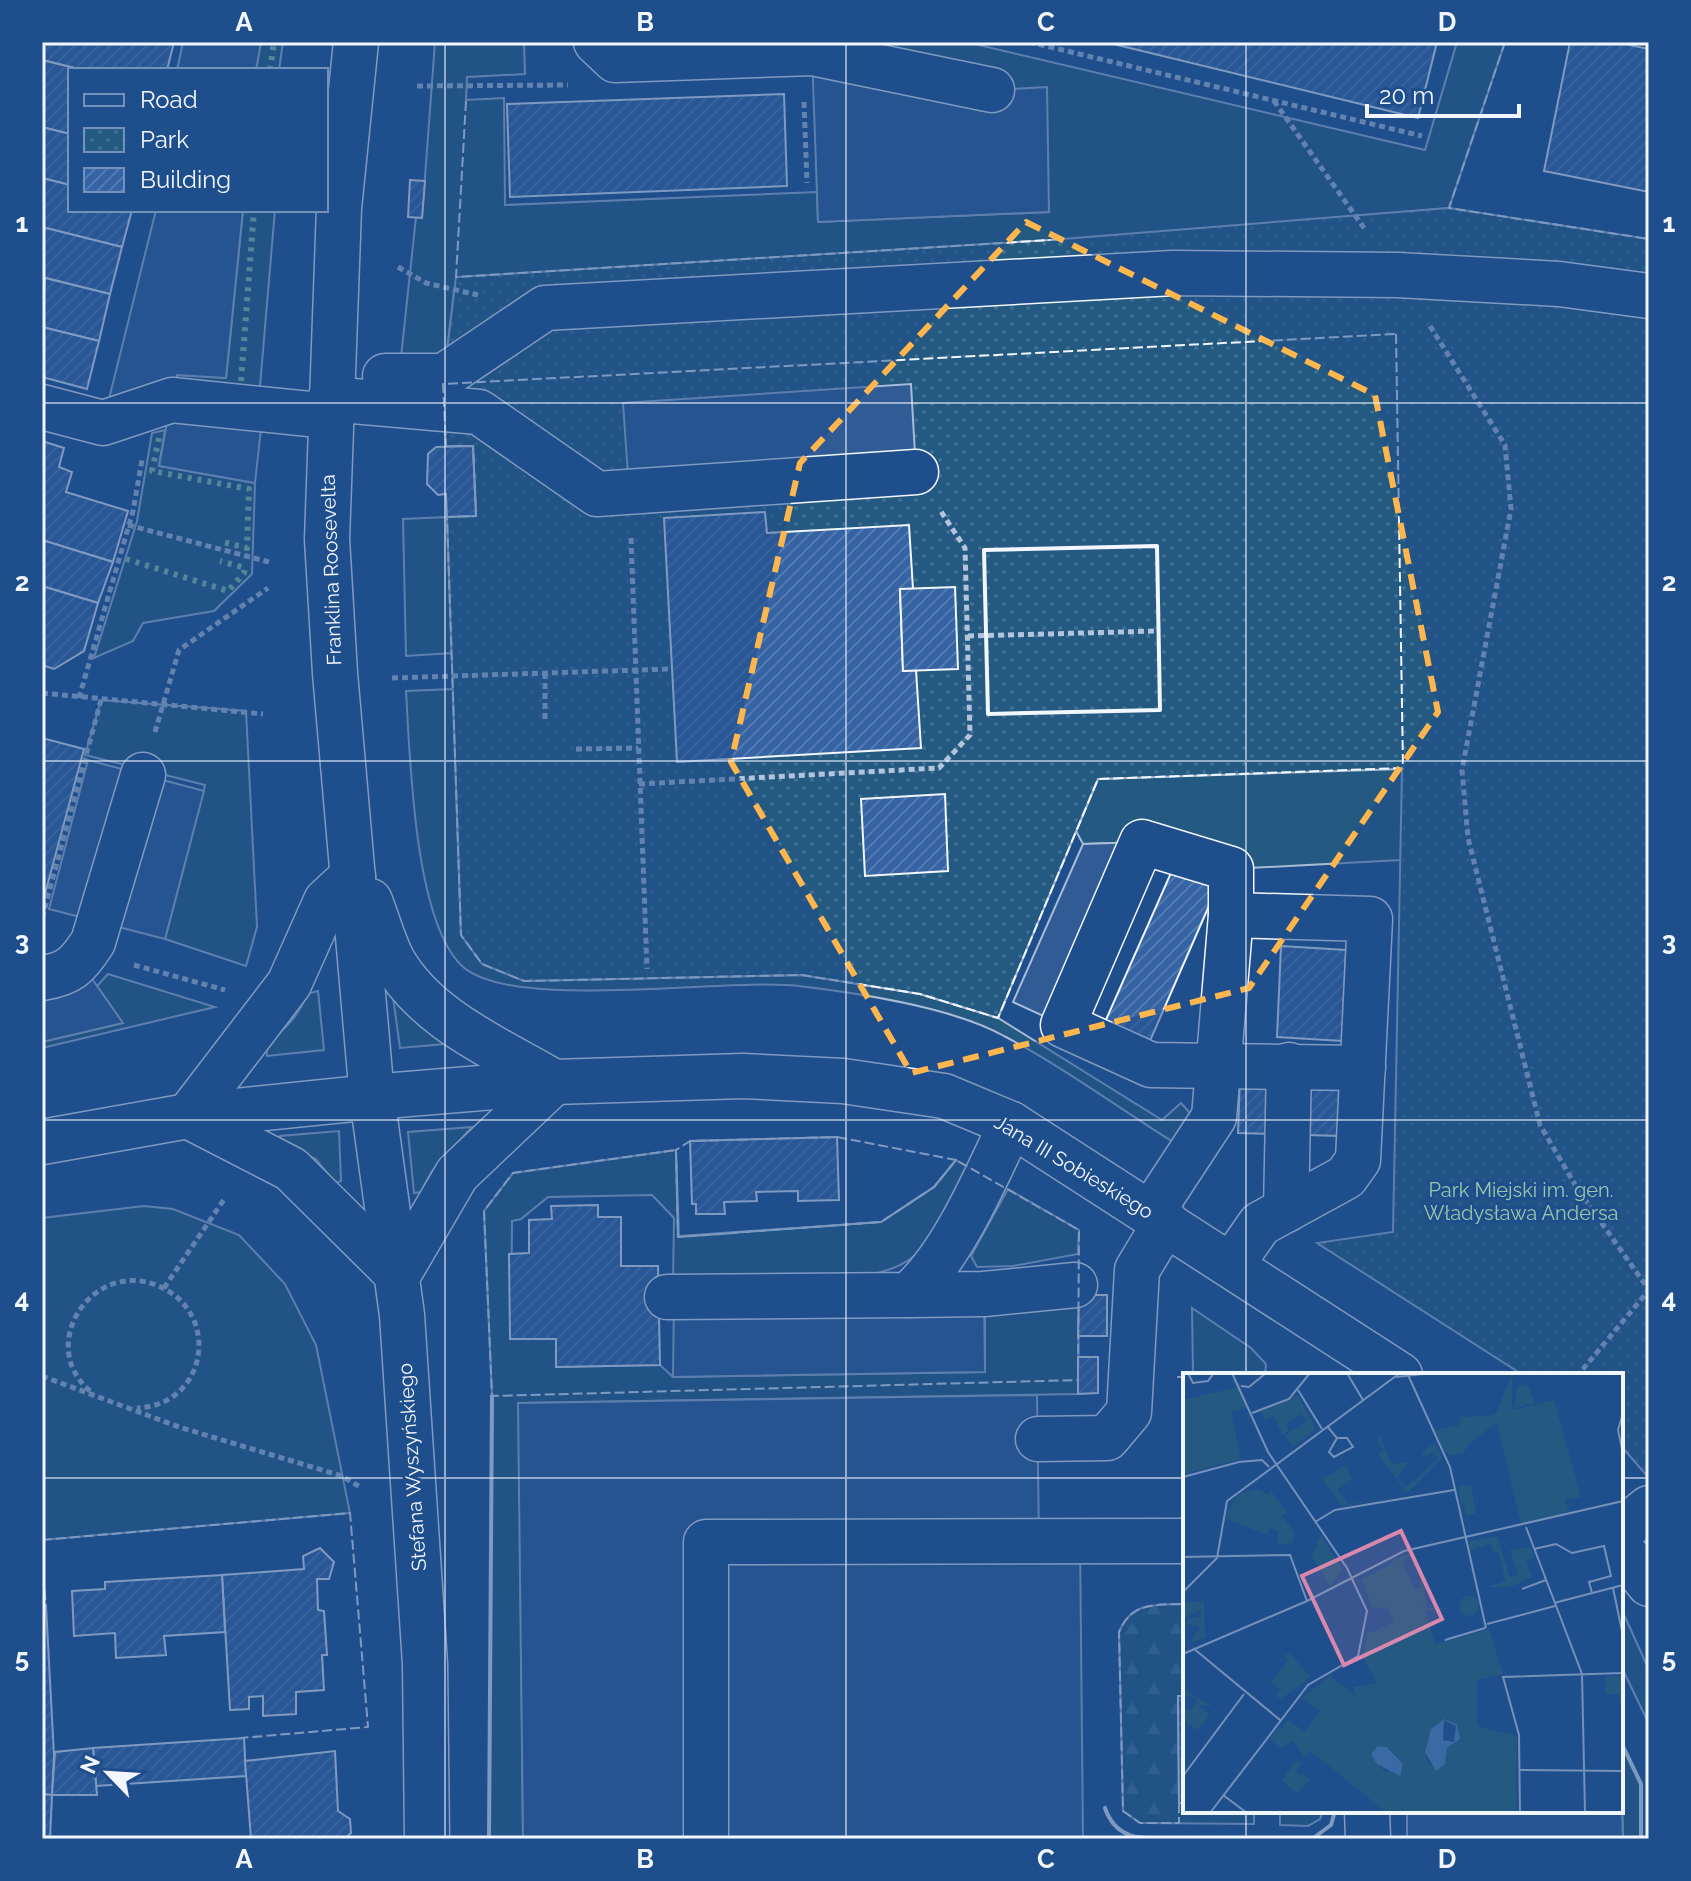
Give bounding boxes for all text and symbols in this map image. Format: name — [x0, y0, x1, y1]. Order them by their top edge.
text: A — [235, 7, 253, 37]
text: B — [636, 7, 654, 37]
text: C — [1037, 7, 1055, 37]
text: D — [1438, 7, 1456, 37]
legend — [68, 68, 328, 212]
scale bar — [1367, 68, 1519, 118]
text: 20 m — [1379, 81, 1434, 110]
text: Road — [140, 85, 198, 114]
text: Park — [140, 125, 189, 154]
text: Building — [140, 165, 231, 194]
text: 1 — [16, 208, 29, 238]
text: 1 — [1663, 208, 1676, 238]
street label: Franklina Roosevelta — [316, 474, 346, 666]
text: 2 — [15, 567, 29, 597]
text: 2 — [1662, 567, 1676, 597]
text: 3 — [15, 926, 29, 956]
text: 3 — [1662, 926, 1676, 956]
street label: Jana III Sobieskiego — [990, 1110, 1158, 1224]
park label: Park Miejski im. gen. Władysława Andersa — [1423, 1178, 1619, 1225]
text: 4 — [15, 1284, 29, 1314]
text: 4 — [1662, 1284, 1676, 1314]
street label: Stefana Wyszyńskiego — [393, 1362, 431, 1572]
inset map — [1183, 1373, 1623, 1813]
text: 5 — [15, 1643, 29, 1673]
text: 5 — [1662, 1643, 1676, 1673]
north arrow — [68, 1733, 148, 1813]
text: N — [75, 1751, 105, 1778]
text: A — [235, 1844, 253, 1874]
text: B — [636, 1844, 654, 1874]
text: C — [1037, 1844, 1055, 1874]
text: D — [1438, 1844, 1456, 1874]

